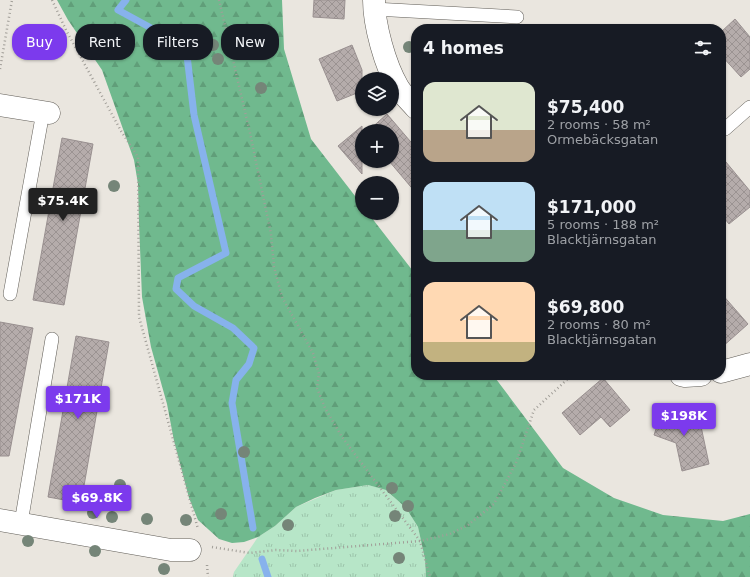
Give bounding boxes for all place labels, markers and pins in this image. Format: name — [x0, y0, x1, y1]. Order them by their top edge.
pin: $75.4K — [30, 188, 96, 222]
pin: $171K — [50, 386, 106, 420]
pin: $198K — [656, 403, 712, 437]
pin: $69.8K — [64, 485, 130, 519]

